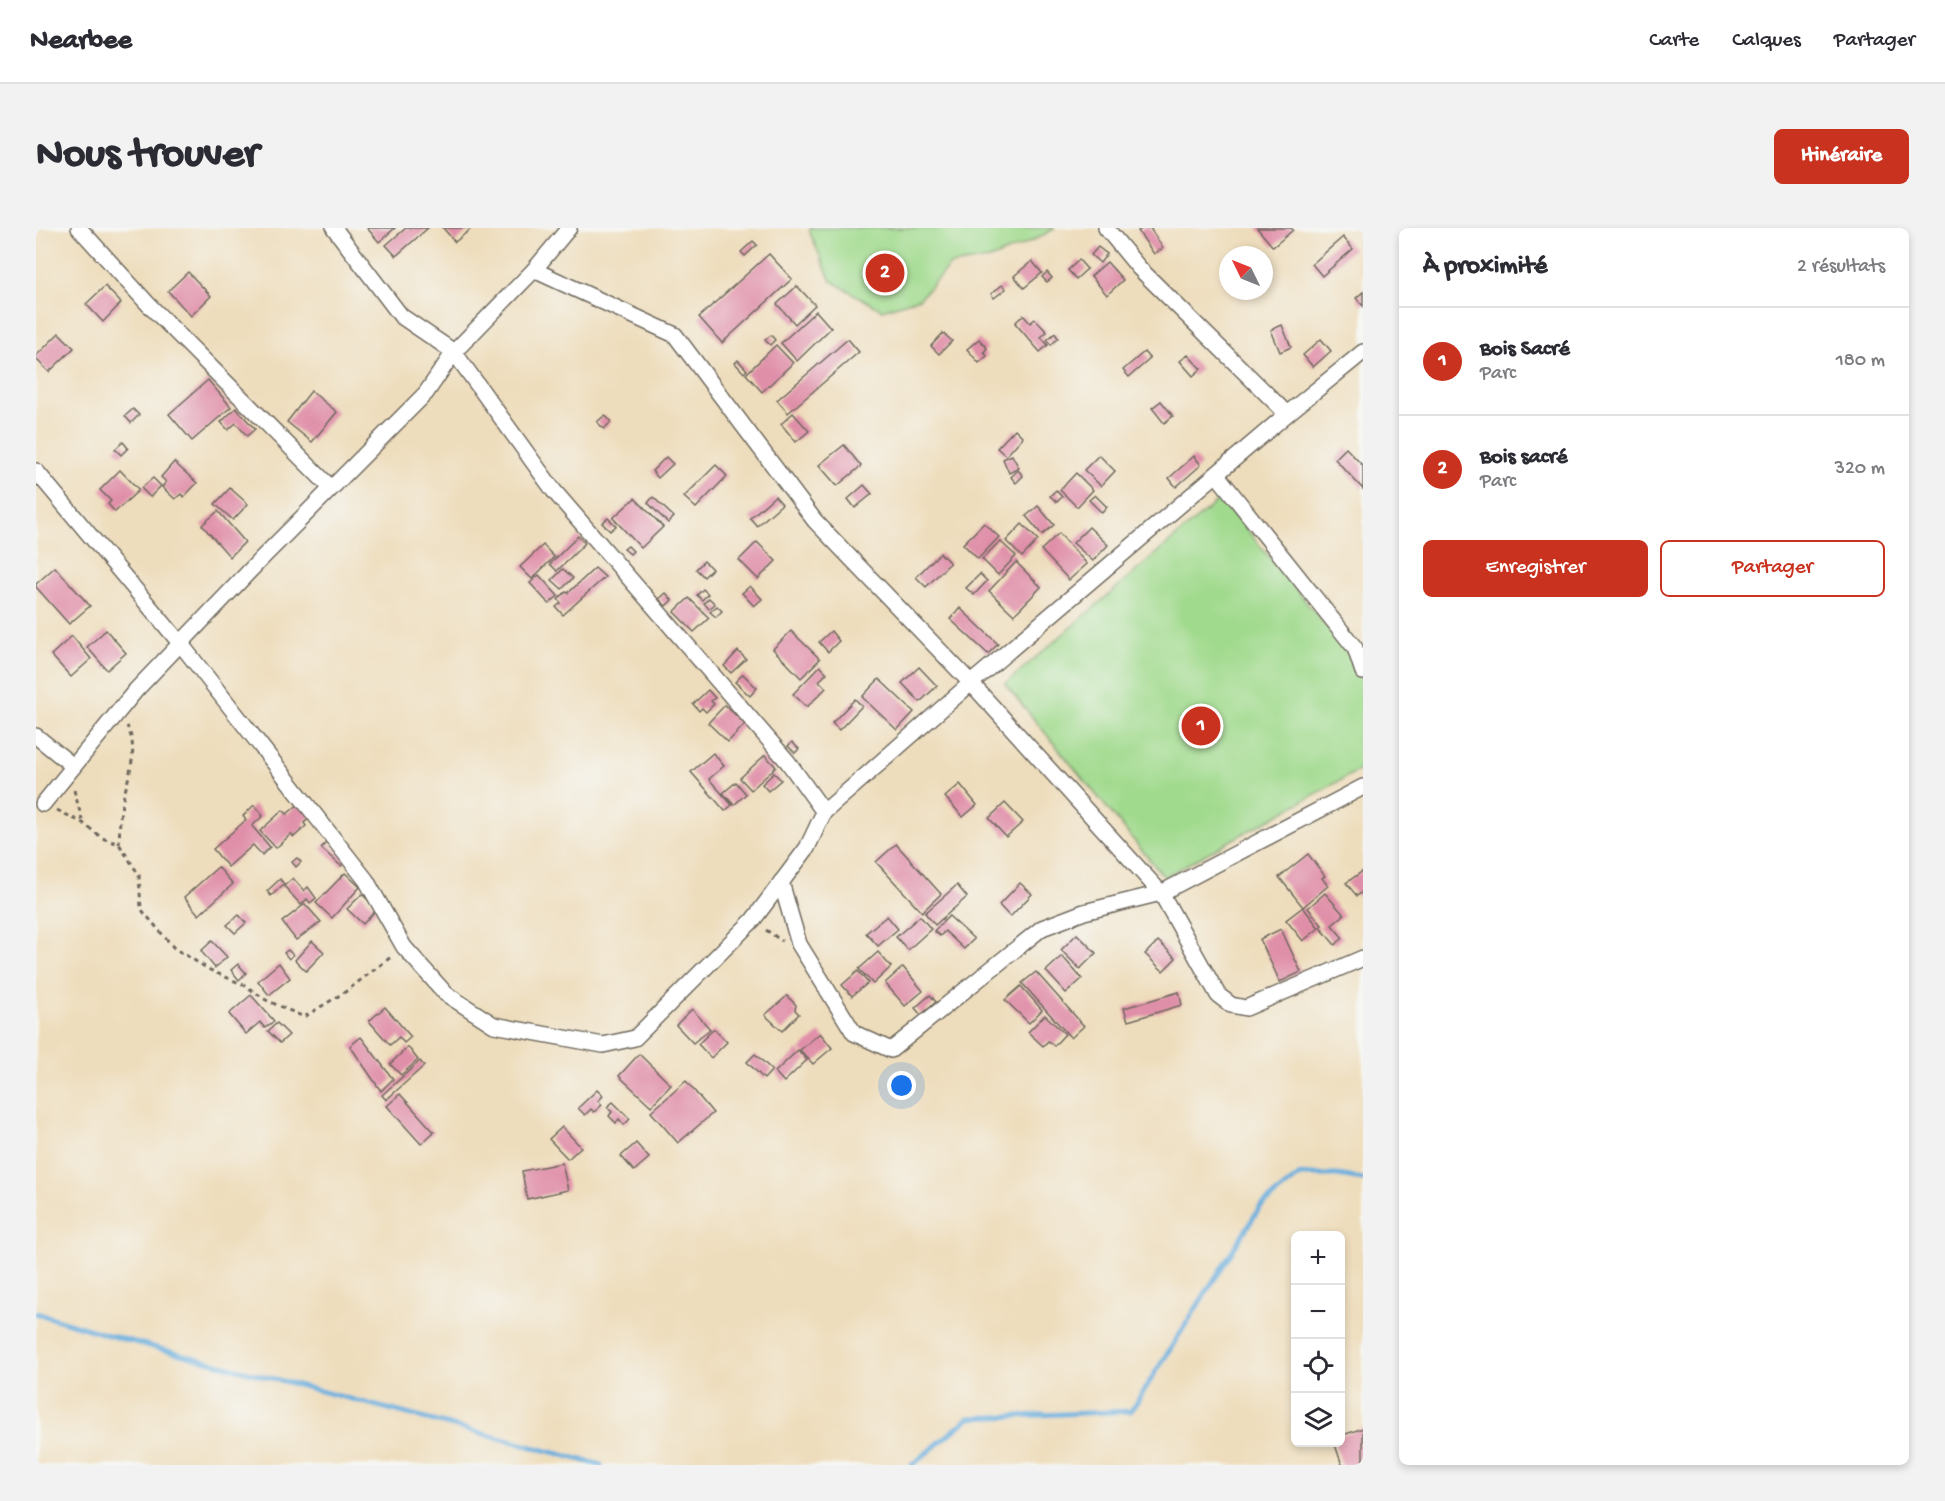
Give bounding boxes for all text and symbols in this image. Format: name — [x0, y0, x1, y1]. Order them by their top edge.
text: Nearbee — [30, 25, 132, 58]
text: Carte — [1649, 29, 1699, 54]
text: Calques — [1732, 29, 1801, 54]
text: Partager — [1834, 29, 1915, 54]
button: Itinéraire — [1774, 129, 1909, 184]
text: Nous trouver — [36, 132, 259, 181]
north arrow — [1219, 246, 1273, 300]
pin: 2 — [866, 250, 904, 296]
text: À proximité — [1423, 252, 1547, 283]
text: 2 résultats — [1797, 256, 1885, 279]
text: Bois Sacré — [1480, 337, 1570, 363]
text: 1 — [1438, 350, 1447, 373]
text: 180 m — [1836, 350, 1885, 373]
text: Parc — [1480, 363, 1516, 386]
text: Bois sacré — [1480, 445, 1568, 471]
text: 2 — [1438, 458, 1447, 481]
text: 320 m — [1835, 458, 1885, 481]
text: Parc — [1480, 471, 1516, 494]
button: Enregistrer — [1423, 540, 1648, 597]
button: Partager — [1660, 540, 1885, 597]
pin: 1 — [1182, 704, 1220, 748]
your location — [887, 1071, 916, 1100]
map controls — [1291, 1231, 1345, 1447]
button: + — [1291, 1231, 1345, 1285]
button: − — [1291, 1285, 1345, 1339]
button: locate — [1291, 1339, 1345, 1393]
button: layers — [1291, 1393, 1345, 1447]

